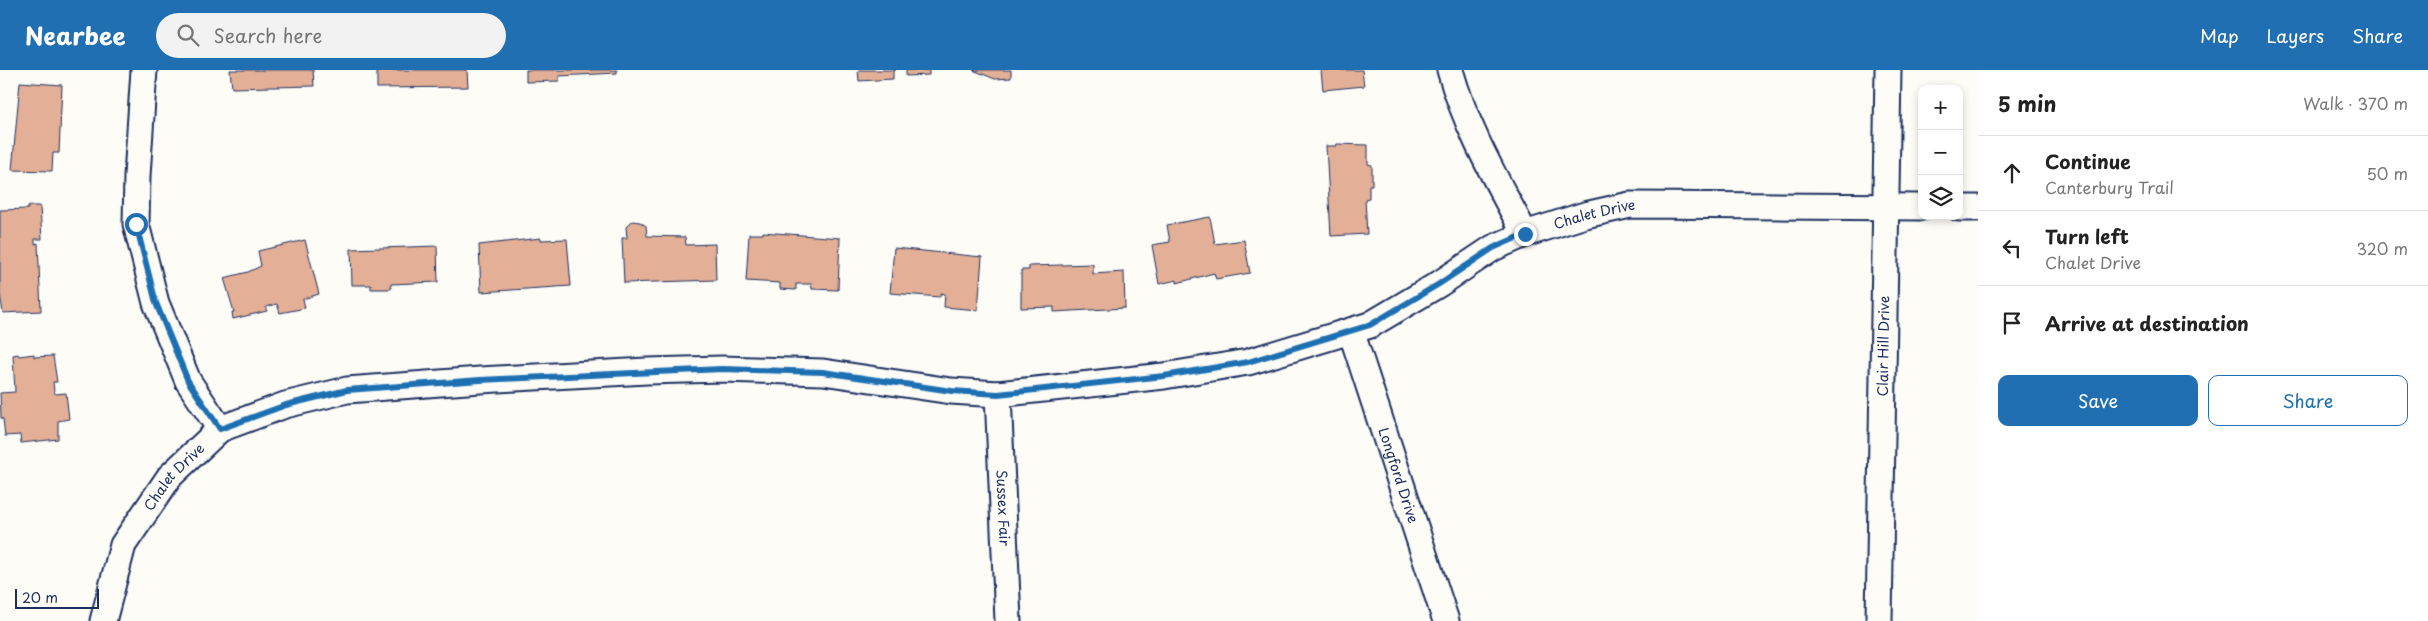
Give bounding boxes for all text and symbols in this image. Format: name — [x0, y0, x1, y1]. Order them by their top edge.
search box — [156, 13, 506, 58]
text: Nearbee — [25, 17, 126, 53]
icon: search — [174, 21, 202, 49]
text: Search here — [214, 21, 322, 49]
text: Map — [2200, 22, 2239, 49]
text: Layers — [2267, 22, 2324, 49]
text: Share — [2352, 22, 2403, 49]
map controls — [1918, 85, 1963, 220]
button: + — [1918, 85, 1963, 130]
text: 5 min — [1998, 87, 2056, 119]
text: Walk · 370 m — [2303, 91, 2408, 115]
button: − — [1918, 130, 1963, 175]
text: Continue — [2045, 147, 2131, 175]
icon: ahead — [1998, 159, 2026, 187]
text: 50 m — [2367, 161, 2408, 185]
button: layers — [1918, 175, 1963, 220]
text: Canterbury Trail — [2045, 175, 2174, 199]
street label: Chalet Drive — [1551, 194, 1635, 234]
route start — [125, 213, 148, 236]
text: Turn left — [2045, 222, 2129, 250]
route end — [1514, 223, 1537, 246]
icon: left — [1998, 234, 2026, 262]
text: 320 m — [2357, 236, 2408, 260]
text: Chalet Drive — [2045, 250, 2141, 274]
street label: Clair Hill Drive — [1872, 296, 1894, 396]
icon: arrive — [1998, 309, 2026, 337]
text: Arrive at destination — [2045, 309, 2249, 337]
button: Save — [1998, 375, 2198, 426]
button: Share — [2208, 375, 2408, 426]
street label: Longford Drive — [1373, 425, 1424, 526]
street label: Chalet Drive — [138, 438, 209, 515]
street label: Sussex Fair — [991, 469, 1016, 547]
scale bar — [15, 586, 99, 609]
text: 20 m — [22, 587, 58, 608]

